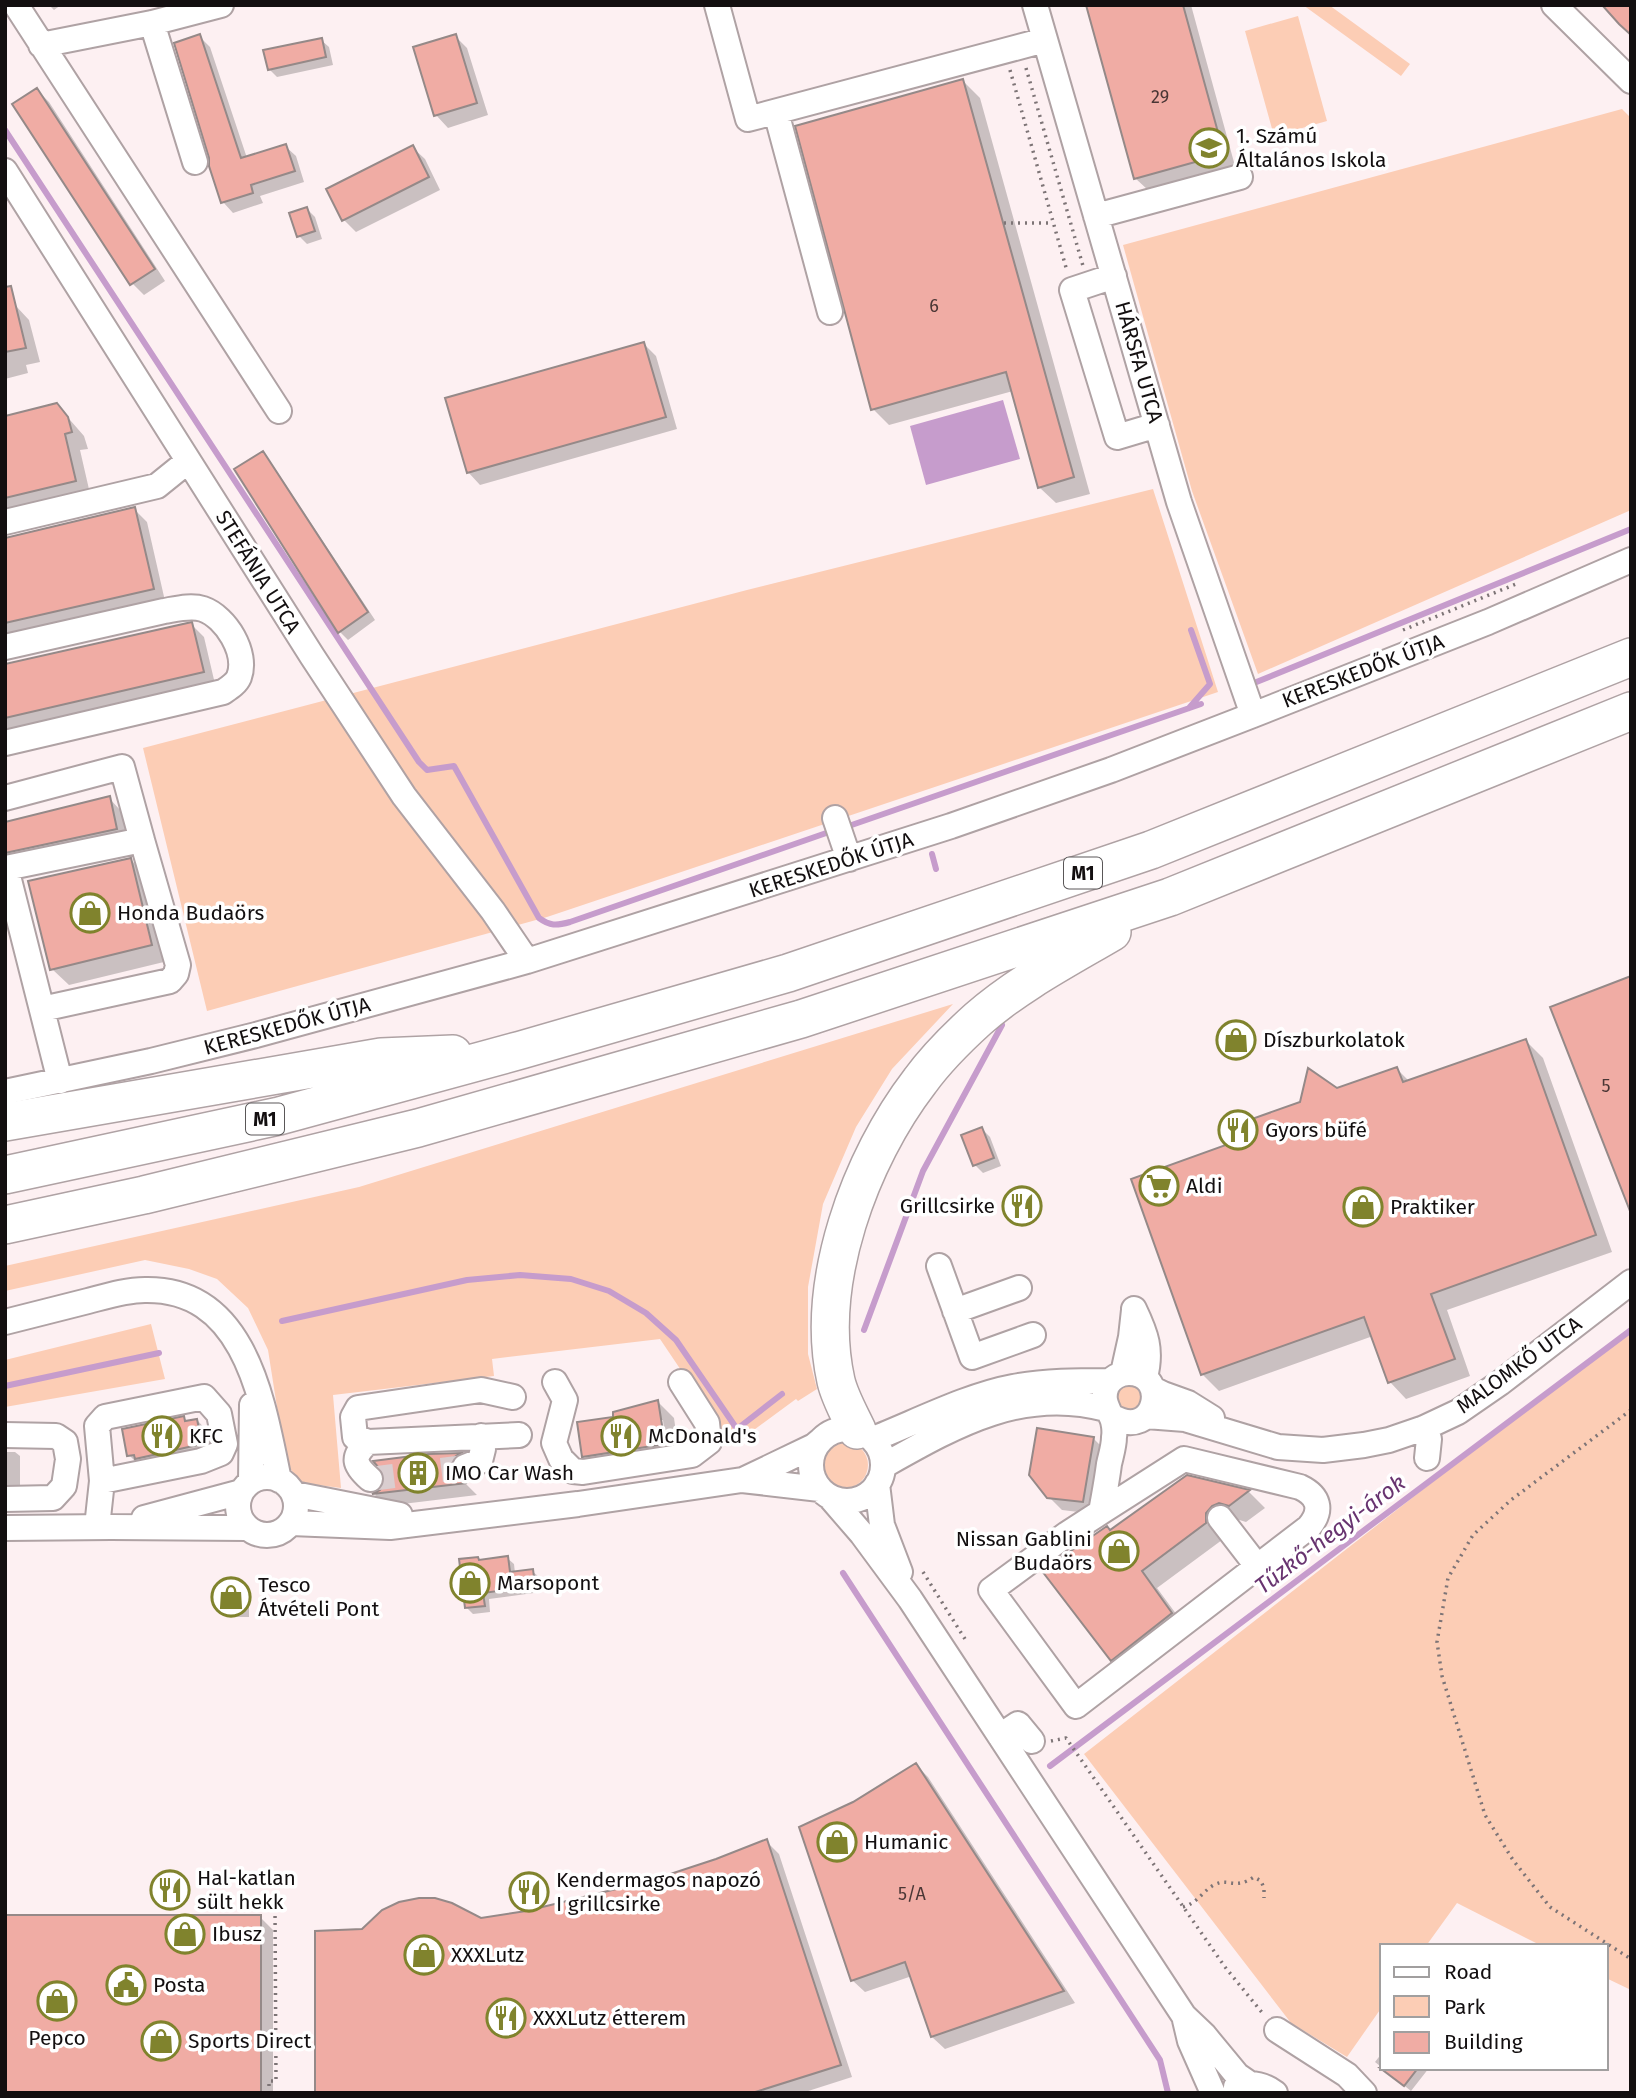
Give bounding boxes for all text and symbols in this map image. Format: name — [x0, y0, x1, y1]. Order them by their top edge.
house number: 29 — [1151, 86, 1169, 108]
place label: 1. Számú Általános Iskola — [1236, 123, 1387, 173]
school or university icon: 1. Számú Általános Iskola — [1188, 127, 1230, 169]
house number: 6 — [929, 295, 939, 317]
street label: HÁRSFA UTCA — [1109, 298, 1169, 426]
street label: STEFÁNIA UTCA — [210, 506, 306, 638]
street label: KERESKEDŐK ÚTJA — [1278, 628, 1448, 714]
street label: KERESKEDŐK ÚTJA — [746, 826, 916, 904]
road number: M1 — [1064, 858, 1102, 888]
shop icon: Honda Budaörs — [69, 892, 111, 934]
place label: Honda Budaörs — [117, 900, 264, 926]
street label: KERESKEDŐK ÚTJA — [201, 991, 373, 1061]
shop icon: Díszburkolatok — [1215, 1019, 1257, 1061]
place label: Díszburkolatok — [1263, 1027, 1405, 1053]
house number: 5 — [1601, 1075, 1611, 1097]
road number: M1 — [246, 1104, 284, 1134]
restaurant icon: Gyors büfé — [1217, 1109, 1259, 1151]
place label: Gyors büfé — [1265, 1117, 1367, 1143]
supermarket icon: Aldi — [1138, 1165, 1180, 1207]
place label: Aldi — [1186, 1173, 1223, 1199]
restaurant icon: Grillcsirke — [1001, 1185, 1043, 1227]
shop icon: Praktiker — [1342, 1186, 1384, 1228]
place label: Grillcsirke — [900, 1193, 995, 1219]
place label: Praktiker — [1390, 1194, 1475, 1220]
street label: MALOMKŐ UTCA — [1451, 1311, 1587, 1419]
restaurant icon: KFC — [141, 1415, 183, 1457]
restaurant icon: McDonald's — [600, 1415, 642, 1457]
place label: KFC — [189, 1423, 223, 1449]
place label: McDonald's — [648, 1423, 757, 1449]
building icon: IMO Car Wash — [397, 1452, 439, 1494]
place label: IMO Car Wash — [445, 1460, 574, 1486]
water label: Tűzkő-hegyi-árok — [1249, 1468, 1411, 1600]
place label: Nissan Gablini Budaörs — [956, 1526, 1092, 1576]
shop icon: Nissan Gablini Budaörs — [1098, 1530, 1140, 1572]
shop icon: Marsopont — [449, 1562, 491, 1604]
place label: Marsopont — [497, 1570, 600, 1596]
place label: Tesco Átvételi Pont — [258, 1572, 380, 1622]
shop icon: Tesco Átvételi Pont — [210, 1576, 252, 1618]
shop icon: Humanic — [816, 1821, 858, 1863]
place label: Humanic — [864, 1829, 948, 1855]
place label: Hal-katlan sült hekk — [197, 1865, 296, 1915]
place label: Kendermagos napozó I grillcsirke — [556, 1867, 761, 1917]
restaurant icon: Hal-katlan sült hekk — [149, 1869, 191, 1911]
restaurant icon: Kendermagos napozó I grillcsirke — [508, 1871, 550, 1913]
house number: 5/A — [898, 1883, 927, 1905]
shop icon: Ibusz — [164, 1913, 206, 1955]
place label: Ibusz — [212, 1921, 262, 1947]
shop icon: XXXLutz — [403, 1934, 445, 1976]
place label: XXXLutz — [451, 1942, 524, 1968]
legend — [1380, 1944, 1608, 2070]
text: Road — [1444, 1959, 1492, 1985]
public building icon: Posta — [105, 1964, 147, 2006]
place label: Posta — [153, 1972, 206, 1998]
shop icon: Pepco — [36, 1980, 78, 2022]
text: Park — [1444, 1994, 1486, 2020]
restaurant icon: XXXLutz étterem — [485, 1997, 527, 2039]
place label: XXXLutz étterem — [533, 2005, 686, 2031]
shop icon: Sports Direct — [140, 2020, 182, 2062]
place label: Pepco — [28, 2025, 86, 2051]
place label: Sports Direct — [188, 2028, 312, 2054]
text: Building — [1444, 2029, 1523, 2055]

